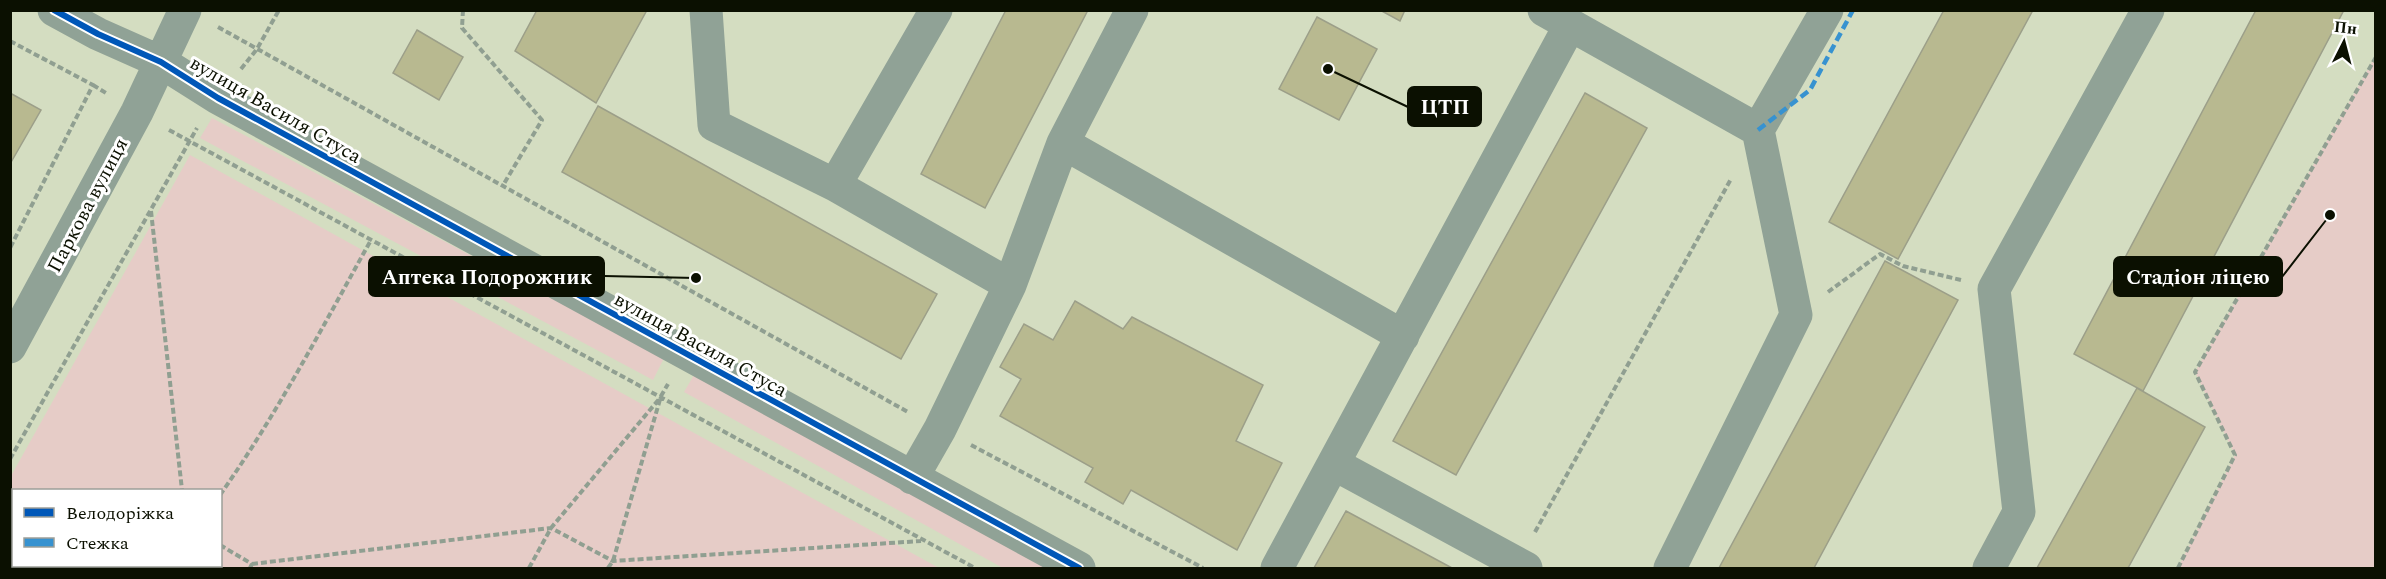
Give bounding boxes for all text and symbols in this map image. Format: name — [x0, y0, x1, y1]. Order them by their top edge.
north arrow — [2314, 12, 2374, 72]
text: Пн — [2333, 15, 2358, 41]
street label: вулиця Василя Стуса — [184, 48, 367, 171]
callout: ЦТП — [1408, 87, 1481, 126]
text: ЦТП — [1420, 92, 1470, 124]
street label: Паркова вулиця — [40, 133, 136, 278]
callout: Аптека Подорожник — [369, 257, 604, 296]
callout: Стадіон ліцею — [2114, 257, 2282, 296]
text: Аптека Подорожник — [382, 262, 593, 294]
text: Стадіон ліцею — [2126, 262, 2270, 294]
street label: вулиця Василя Стуса — [608, 285, 793, 405]
legend — [12, 489, 222, 567]
text: Велодоріжка — [66, 500, 174, 527]
text: Стежка — [66, 530, 129, 557]

